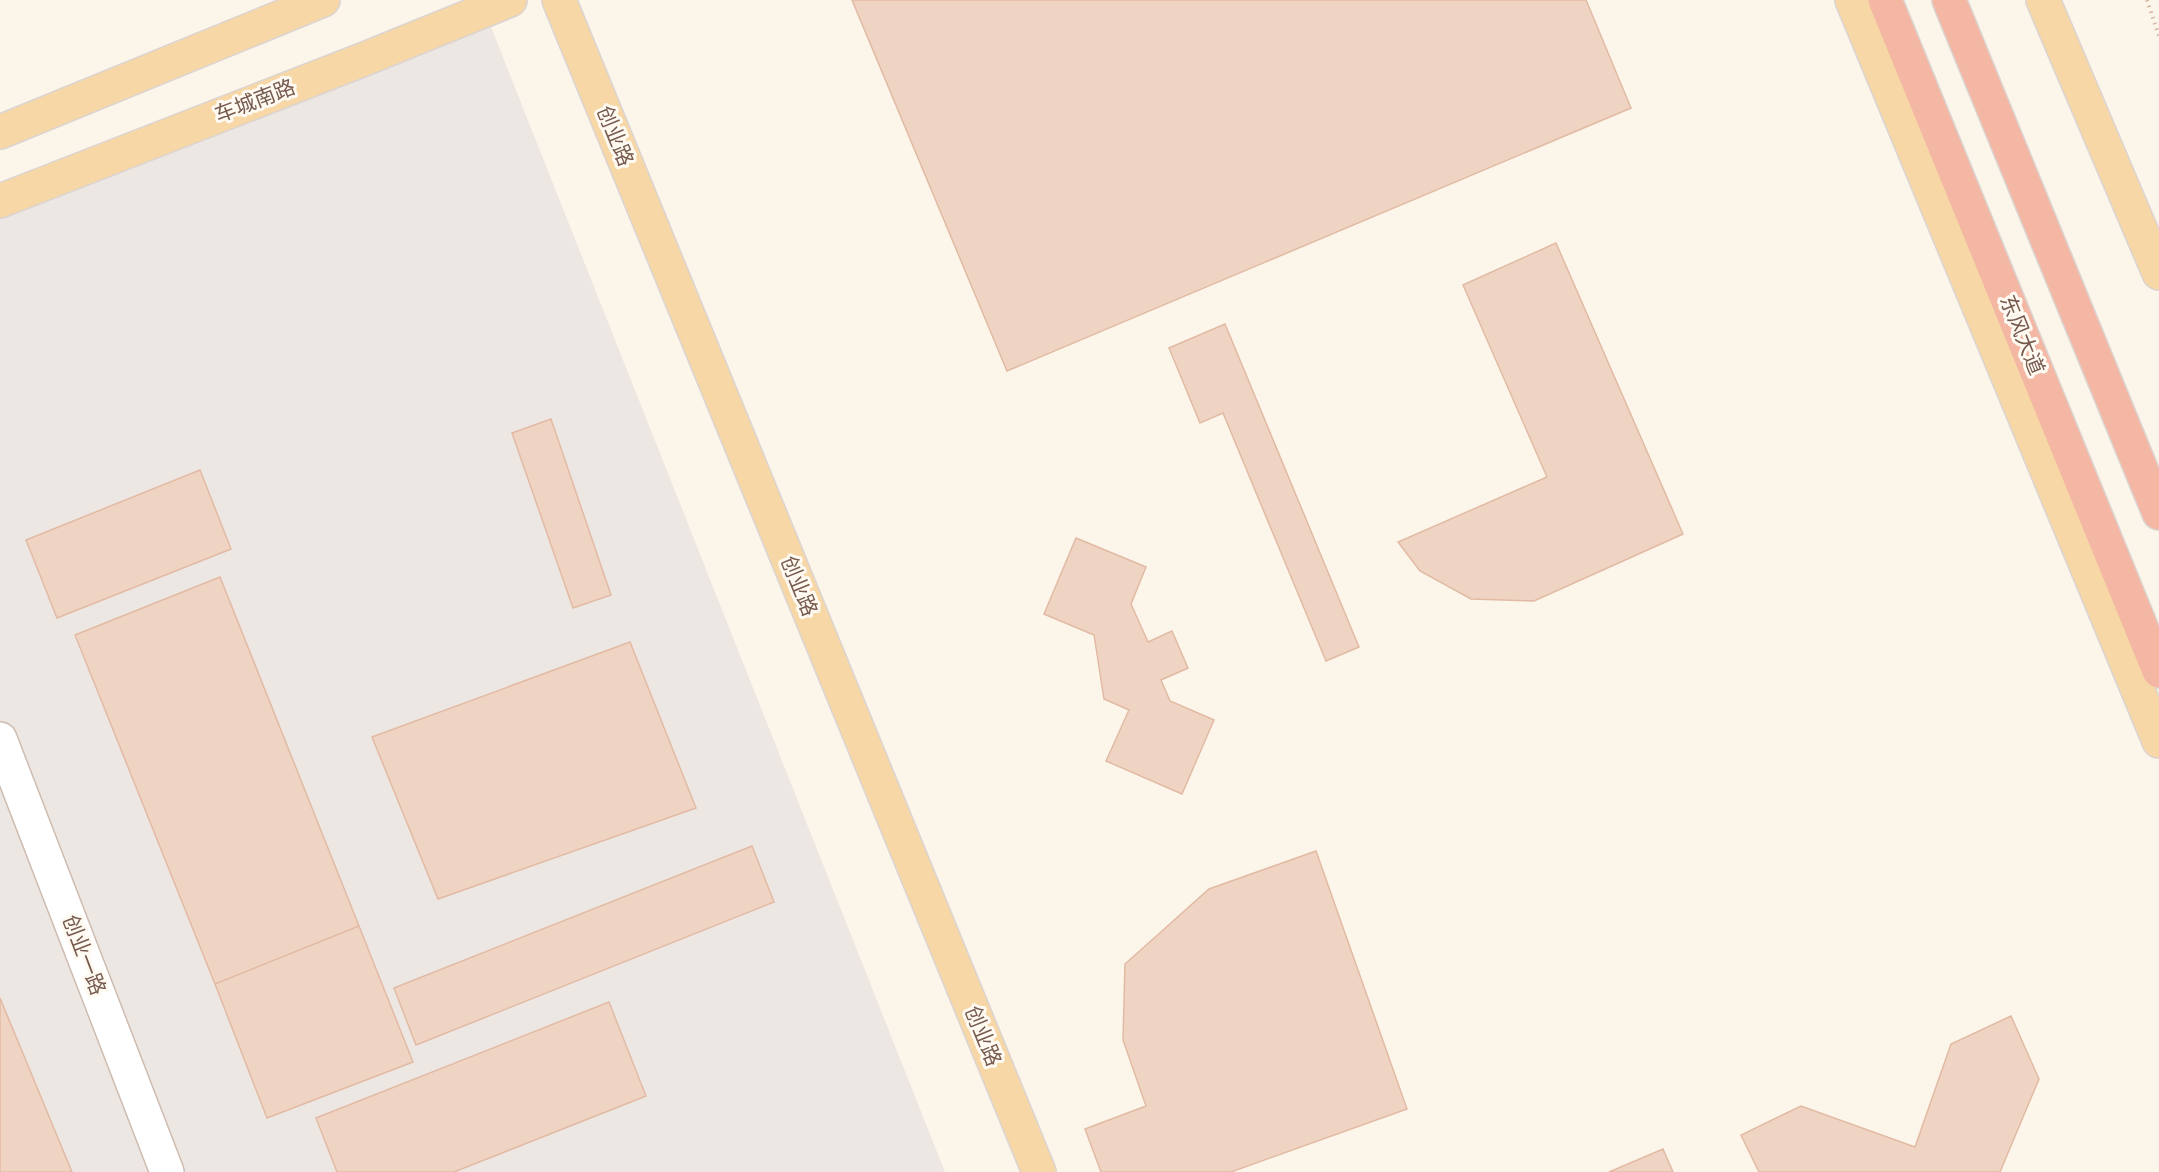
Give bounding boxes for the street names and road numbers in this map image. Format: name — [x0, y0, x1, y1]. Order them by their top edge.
street label: 车城南路 — [211, 74, 299, 128]
street label: 创业路 — [591, 102, 639, 170]
street label: 东风大道 — [1994, 291, 2050, 379]
street label: 创业路 — [775, 552, 823, 620]
street label: 创业一路 — [57, 911, 111, 999]
street label: 创业路 — [959, 1002, 1007, 1070]

